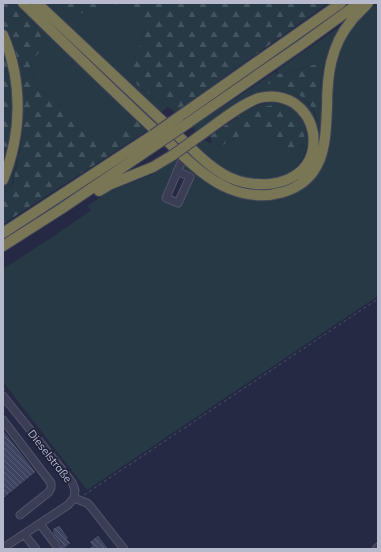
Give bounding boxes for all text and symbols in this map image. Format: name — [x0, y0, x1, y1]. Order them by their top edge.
street label: Dieselstraße — [25, 427, 75, 485]

